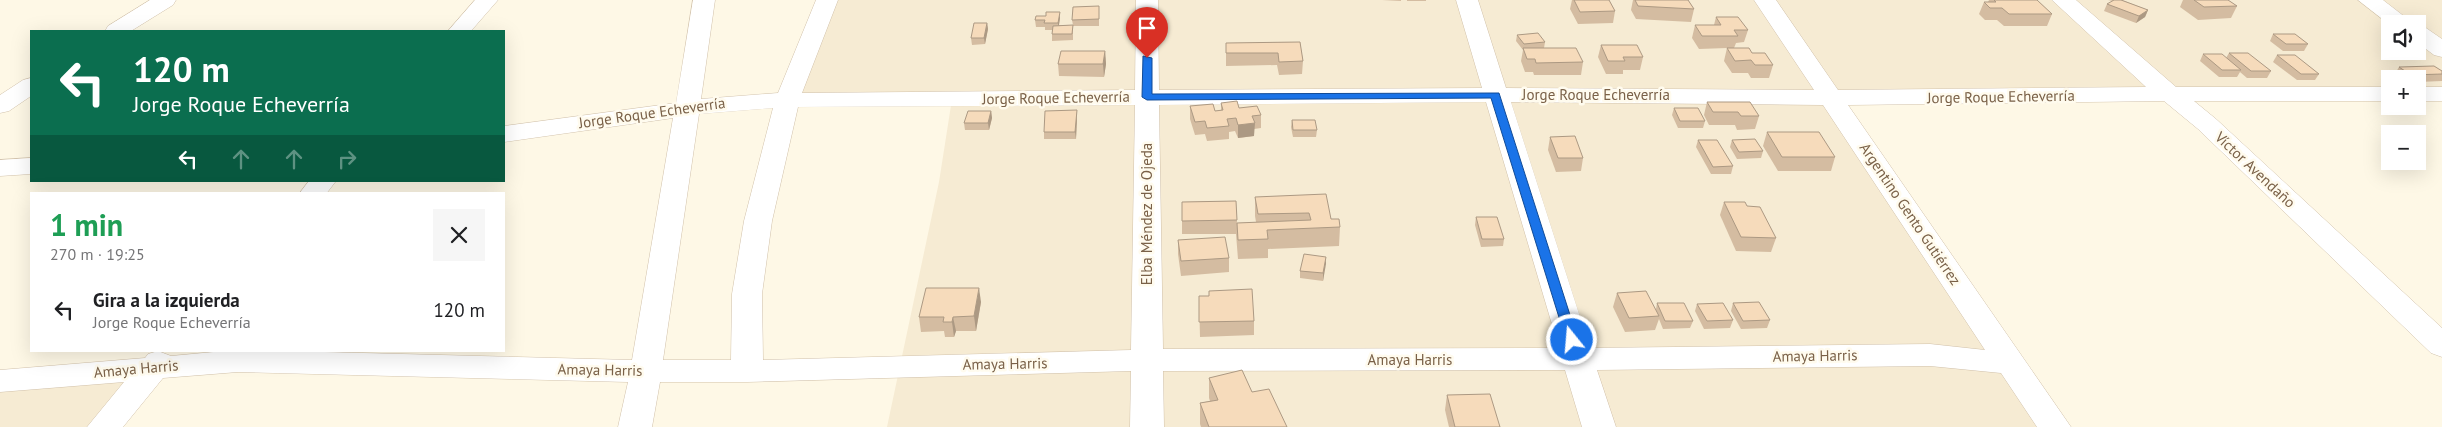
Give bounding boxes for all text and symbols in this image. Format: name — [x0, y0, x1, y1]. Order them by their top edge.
pin — [1126, 7, 1168, 58]
icon: arrive — [1133, 14, 1161, 42]
map controls — [2381, 15, 2426, 170]
button: sound — [2381, 15, 2426, 60]
text: 120 m — [133, 46, 230, 92]
icon: left — [50, 50, 115, 115]
button: + — [2381, 70, 2426, 115]
street label: Jorge Roque Echeverría — [1521, 85, 1670, 104]
street label: Jorge Roque Echeverría — [1926, 86, 2075, 107]
street label: Jorge Roque Echeverría — [981, 87, 1130, 108]
text: Jorge Roque Echeverría — [133, 90, 350, 118]
street label: Jorge Roque Echeverría — [576, 93, 726, 132]
button: − — [2381, 125, 2426, 170]
street label: Víctor Avendaño — [2210, 127, 2300, 212]
street label: Argentino Gento Gutiérrez — [1856, 139, 1965, 288]
street label: Elba Méndez de Ojeda — [1137, 143, 1156, 285]
icon: left — [174, 145, 202, 173]
icon: ahead — [227, 145, 255, 173]
icon: ahead — [280, 145, 308, 173]
icon: right — [333, 145, 361, 173]
text: 1 min — [50, 205, 123, 244]
button: close — [433, 209, 485, 261]
text: 270 m · 19:25 — [50, 244, 145, 264]
text: Gira a la izquierda — [93, 288, 240, 312]
icon: left — [50, 296, 78, 324]
text: 120 m — [433, 298, 485, 322]
text: Jorge Roque Echeverría — [93, 312, 251, 332]
position arrow — [1545, 313, 1597, 365]
street label: Amaya Harris — [1772, 345, 1858, 366]
street label: Amaya Harris — [1368, 350, 1452, 369]
street label: Amaya Harris — [962, 353, 1048, 374]
street label: Amaya Harris — [93, 355, 179, 382]
street label: Amaya Harris — [557, 359, 643, 380]

